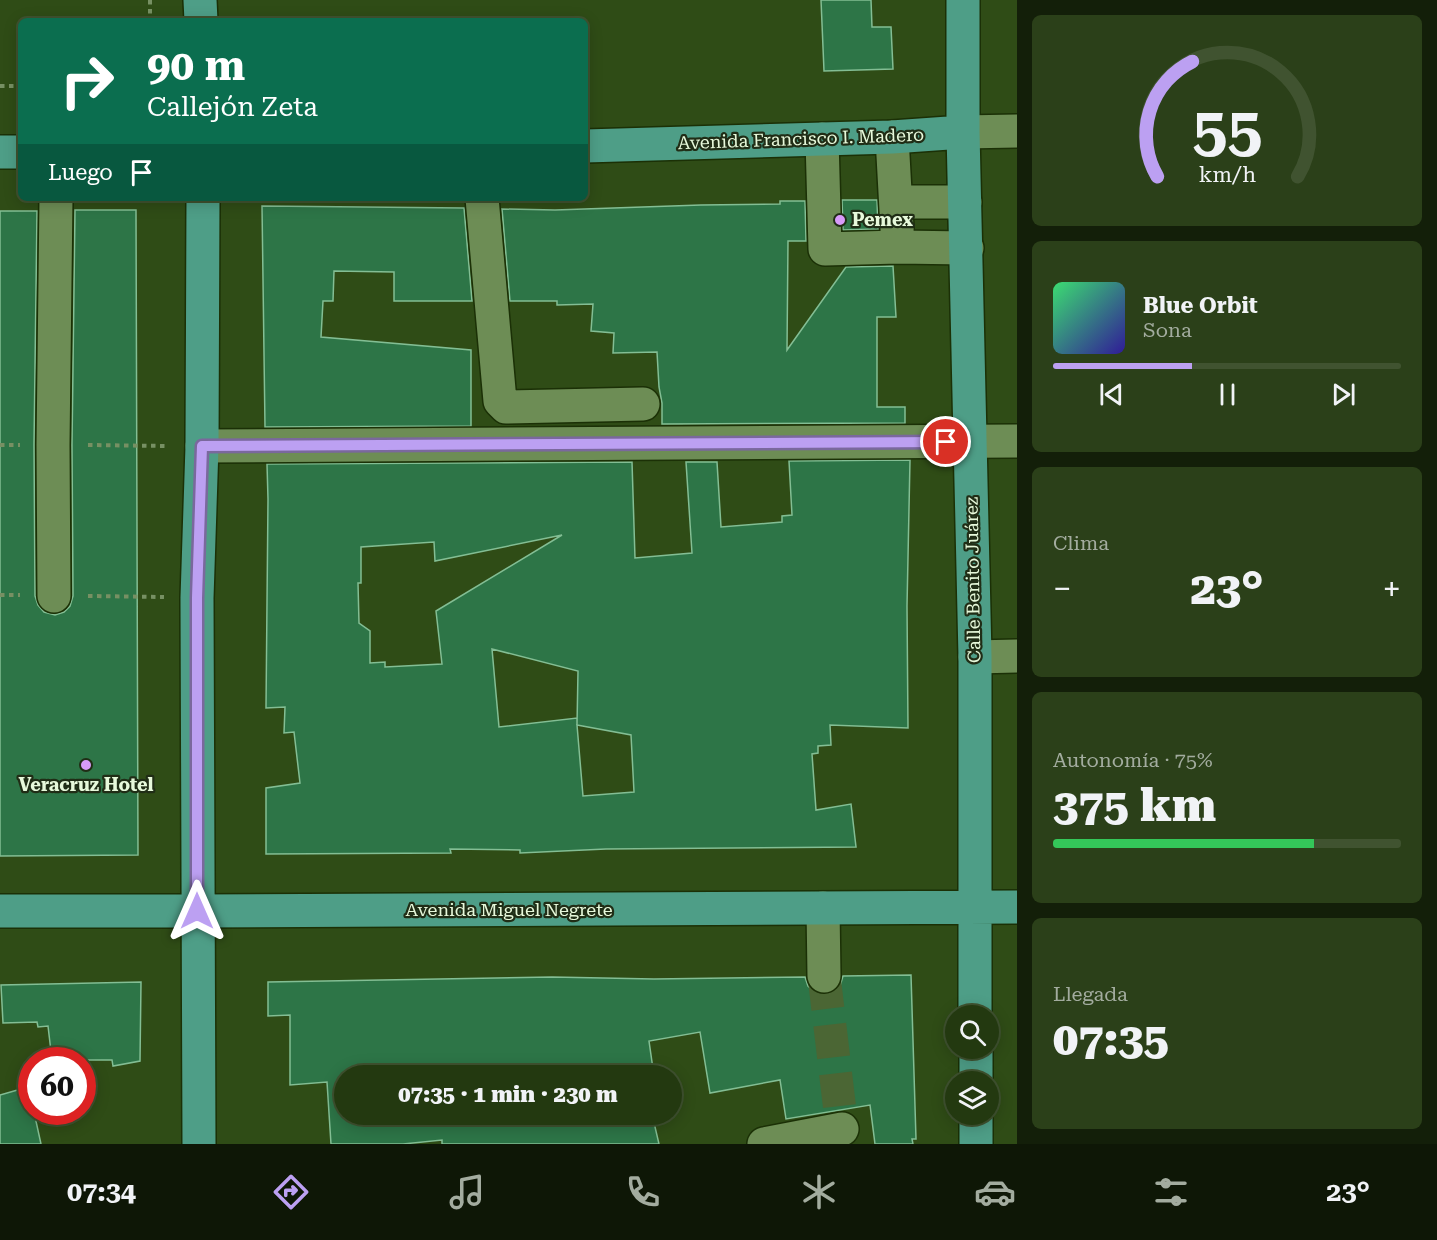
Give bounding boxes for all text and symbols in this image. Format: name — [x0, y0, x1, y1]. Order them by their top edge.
text: 90 m — [147, 41, 245, 90]
icon: right — [48, 42, 126, 120]
text: Callejón Zeta — [147, 91, 318, 123]
text: 55 — [1192, 94, 1262, 167]
street label: Avenida Francisco I. Madero — [677, 124, 925, 153]
icon: arrive — [125, 156, 158, 189]
text: Luego — [48, 160, 113, 185]
text: km/h — [1198, 163, 1256, 188]
place label: Pemex — [852, 209, 913, 230]
marker: Pemex — [833, 213, 847, 227]
text: Blue Orbit — [1143, 293, 1258, 318]
text: Sona — [1143, 318, 1192, 342]
icon: previous — [1095, 378, 1128, 411]
icon: pause — [1211, 378, 1244, 411]
icon: next — [1327, 378, 1360, 411]
pin — [920, 416, 971, 467]
icon: arrive — [929, 425, 962, 458]
street label: Calle Benito Juárez — [961, 496, 984, 663]
text: Clima — [1053, 531, 1109, 555]
text: 23° — [1191, 562, 1264, 615]
text: − — [1053, 569, 1071, 608]
text: + — [1383, 569, 1401, 608]
text: Autonomía · 75% — [1053, 748, 1213, 772]
marker: Veracruz Hotel — [79, 758, 93, 772]
place label: Veracruz Hotel — [19, 774, 154, 795]
text: 375 km — [1053, 779, 1216, 832]
position arrow — [165, 879, 229, 943]
street label: Avenida Miguel Negrete — [405, 899, 613, 920]
text: Llegada — [1053, 982, 1128, 1006]
map controls — [945, 1005, 999, 1125]
button: search — [945, 1005, 999, 1059]
text: 07:35 — [1053, 1013, 1169, 1066]
speed limit sign: 60 — [18, 1047, 96, 1125]
button: layers — [945, 1071, 999, 1125]
text: 07:35 · 1 min · 230 m — [398, 1082, 618, 1107]
icon: directions — [270, 1171, 312, 1213]
icon: music — [446, 1171, 488, 1213]
icon: phone — [622, 1171, 664, 1213]
icon: climate — [798, 1171, 840, 1213]
icon: car — [974, 1171, 1016, 1213]
icon: filters — [1150, 1171, 1192, 1213]
text: 07:34 — [67, 1176, 136, 1208]
text: 23° — [1326, 1176, 1370, 1208]

